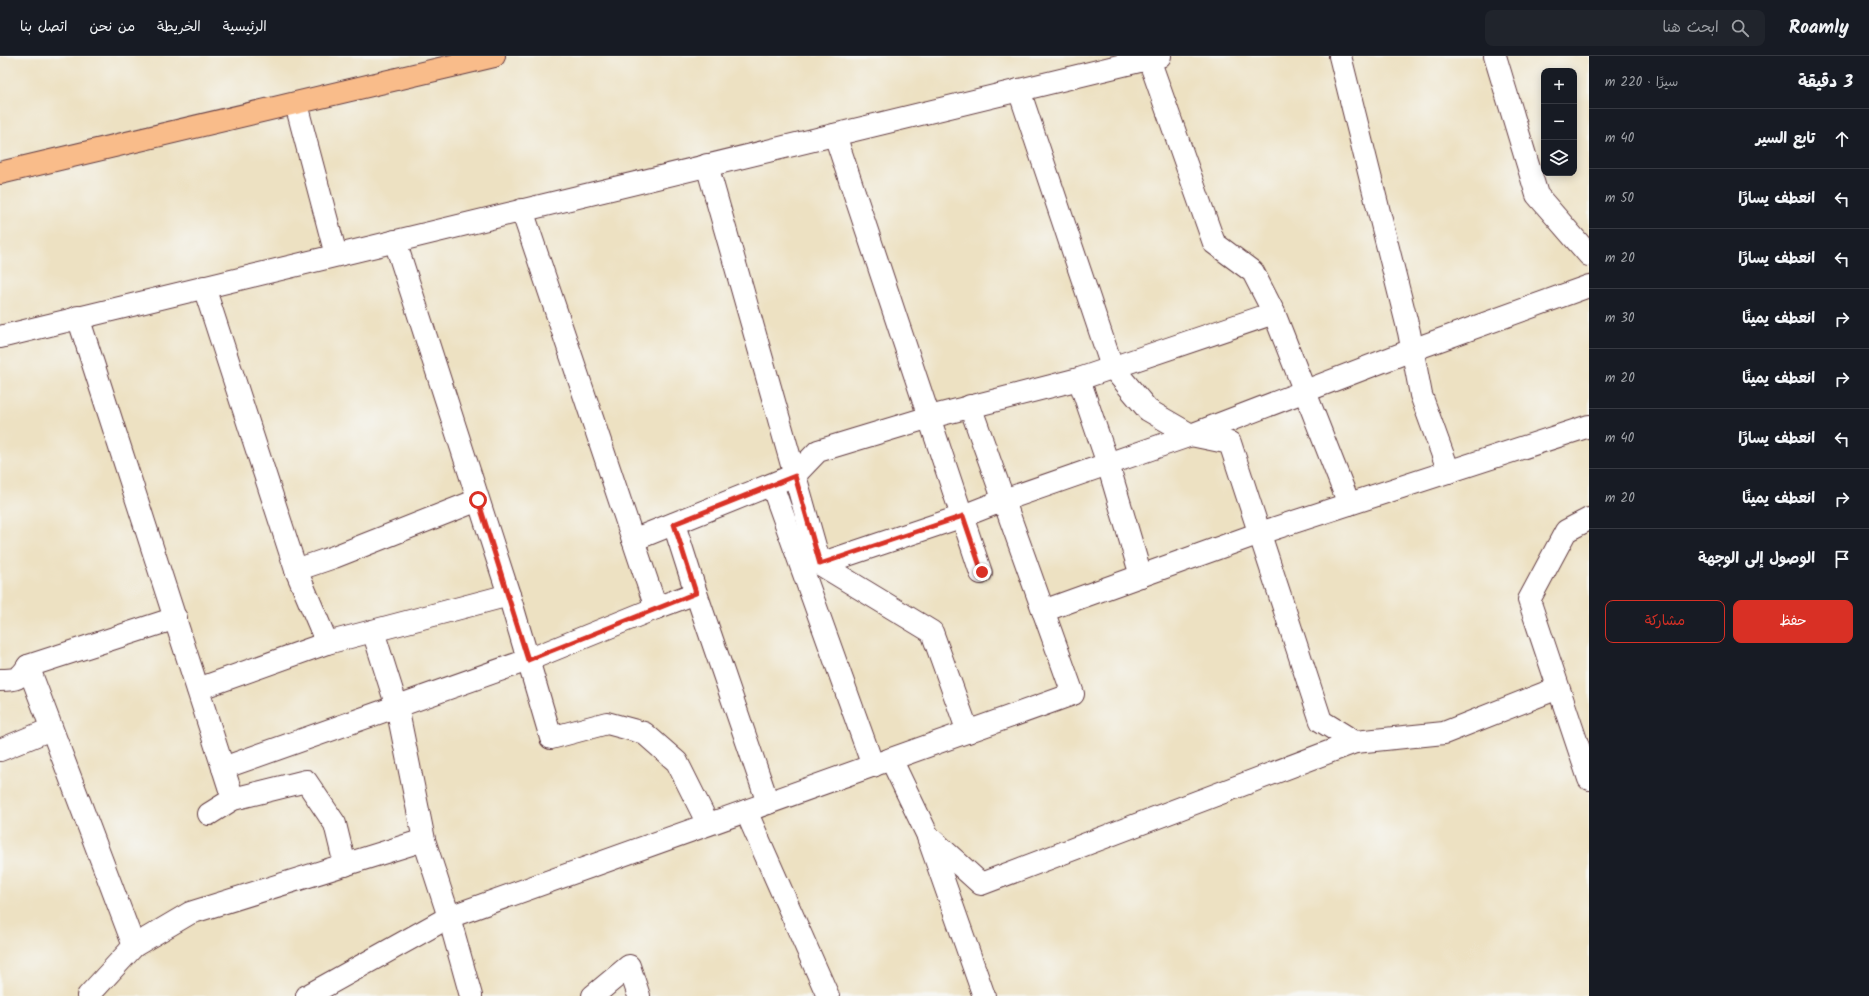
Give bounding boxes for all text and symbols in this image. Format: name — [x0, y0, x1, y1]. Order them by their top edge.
search box — [1485, 10, 1765, 46]
text: Roamly — [1789, 13, 1849, 43]
text: اتصل بنا — [20, 16, 68, 38]
text: من نحن — [90, 16, 135, 38]
text: الخريطة — [157, 16, 201, 38]
text: الرئيسية — [223, 16, 267, 38]
text: ابحث هنا — [1663, 16, 1719, 40]
icon: search — [1729, 17, 1751, 39]
map controls — [1541, 68, 1577, 176]
button: + — [1541, 68, 1577, 104]
text: 3 دقيقة — [1798, 69, 1853, 96]
text: سيرًا · 220 m — [1605, 72, 1678, 93]
button: − — [1541, 104, 1577, 140]
text: تابع السير — [1756, 127, 1815, 151]
text: 40 m — [1605, 128, 1634, 149]
icon: ahead — [1831, 128, 1853, 150]
button: layers — [1541, 140, 1577, 176]
text: انعطف يسارًا — [1738, 187, 1815, 211]
text: 50 m — [1605, 188, 1634, 209]
icon: left — [1831, 188, 1853, 210]
text: انعطف يسارًا — [1738, 247, 1815, 271]
text: 20 m — [1605, 248, 1635, 269]
icon: left — [1831, 248, 1853, 270]
text: انعطف يمينًا — [1742, 307, 1815, 331]
text: 30 m — [1605, 308, 1635, 329]
icon: right — [1831, 308, 1853, 330]
text: انعطف يمينًا — [1742, 367, 1815, 391]
text: 20 m — [1605, 368, 1635, 389]
icon: right — [1831, 368, 1853, 390]
text: انعطف يسارًا — [1738, 427, 1815, 451]
text: 40 m — [1605, 428, 1634, 449]
icon: left — [1831, 428, 1853, 450]
text: انعطف يمينًا — [1742, 487, 1815, 511]
text: 20 m — [1605, 488, 1635, 509]
icon: right — [1831, 488, 1853, 510]
route start — [469, 491, 487, 509]
text: الوصول إلى الوجهة — [1698, 547, 1815, 571]
icon: arrive — [1831, 548, 1853, 570]
route end — [973, 563, 991, 581]
button: مشاركة — [1605, 600, 1725, 643]
button: حفظ — [1733, 600, 1853, 643]

